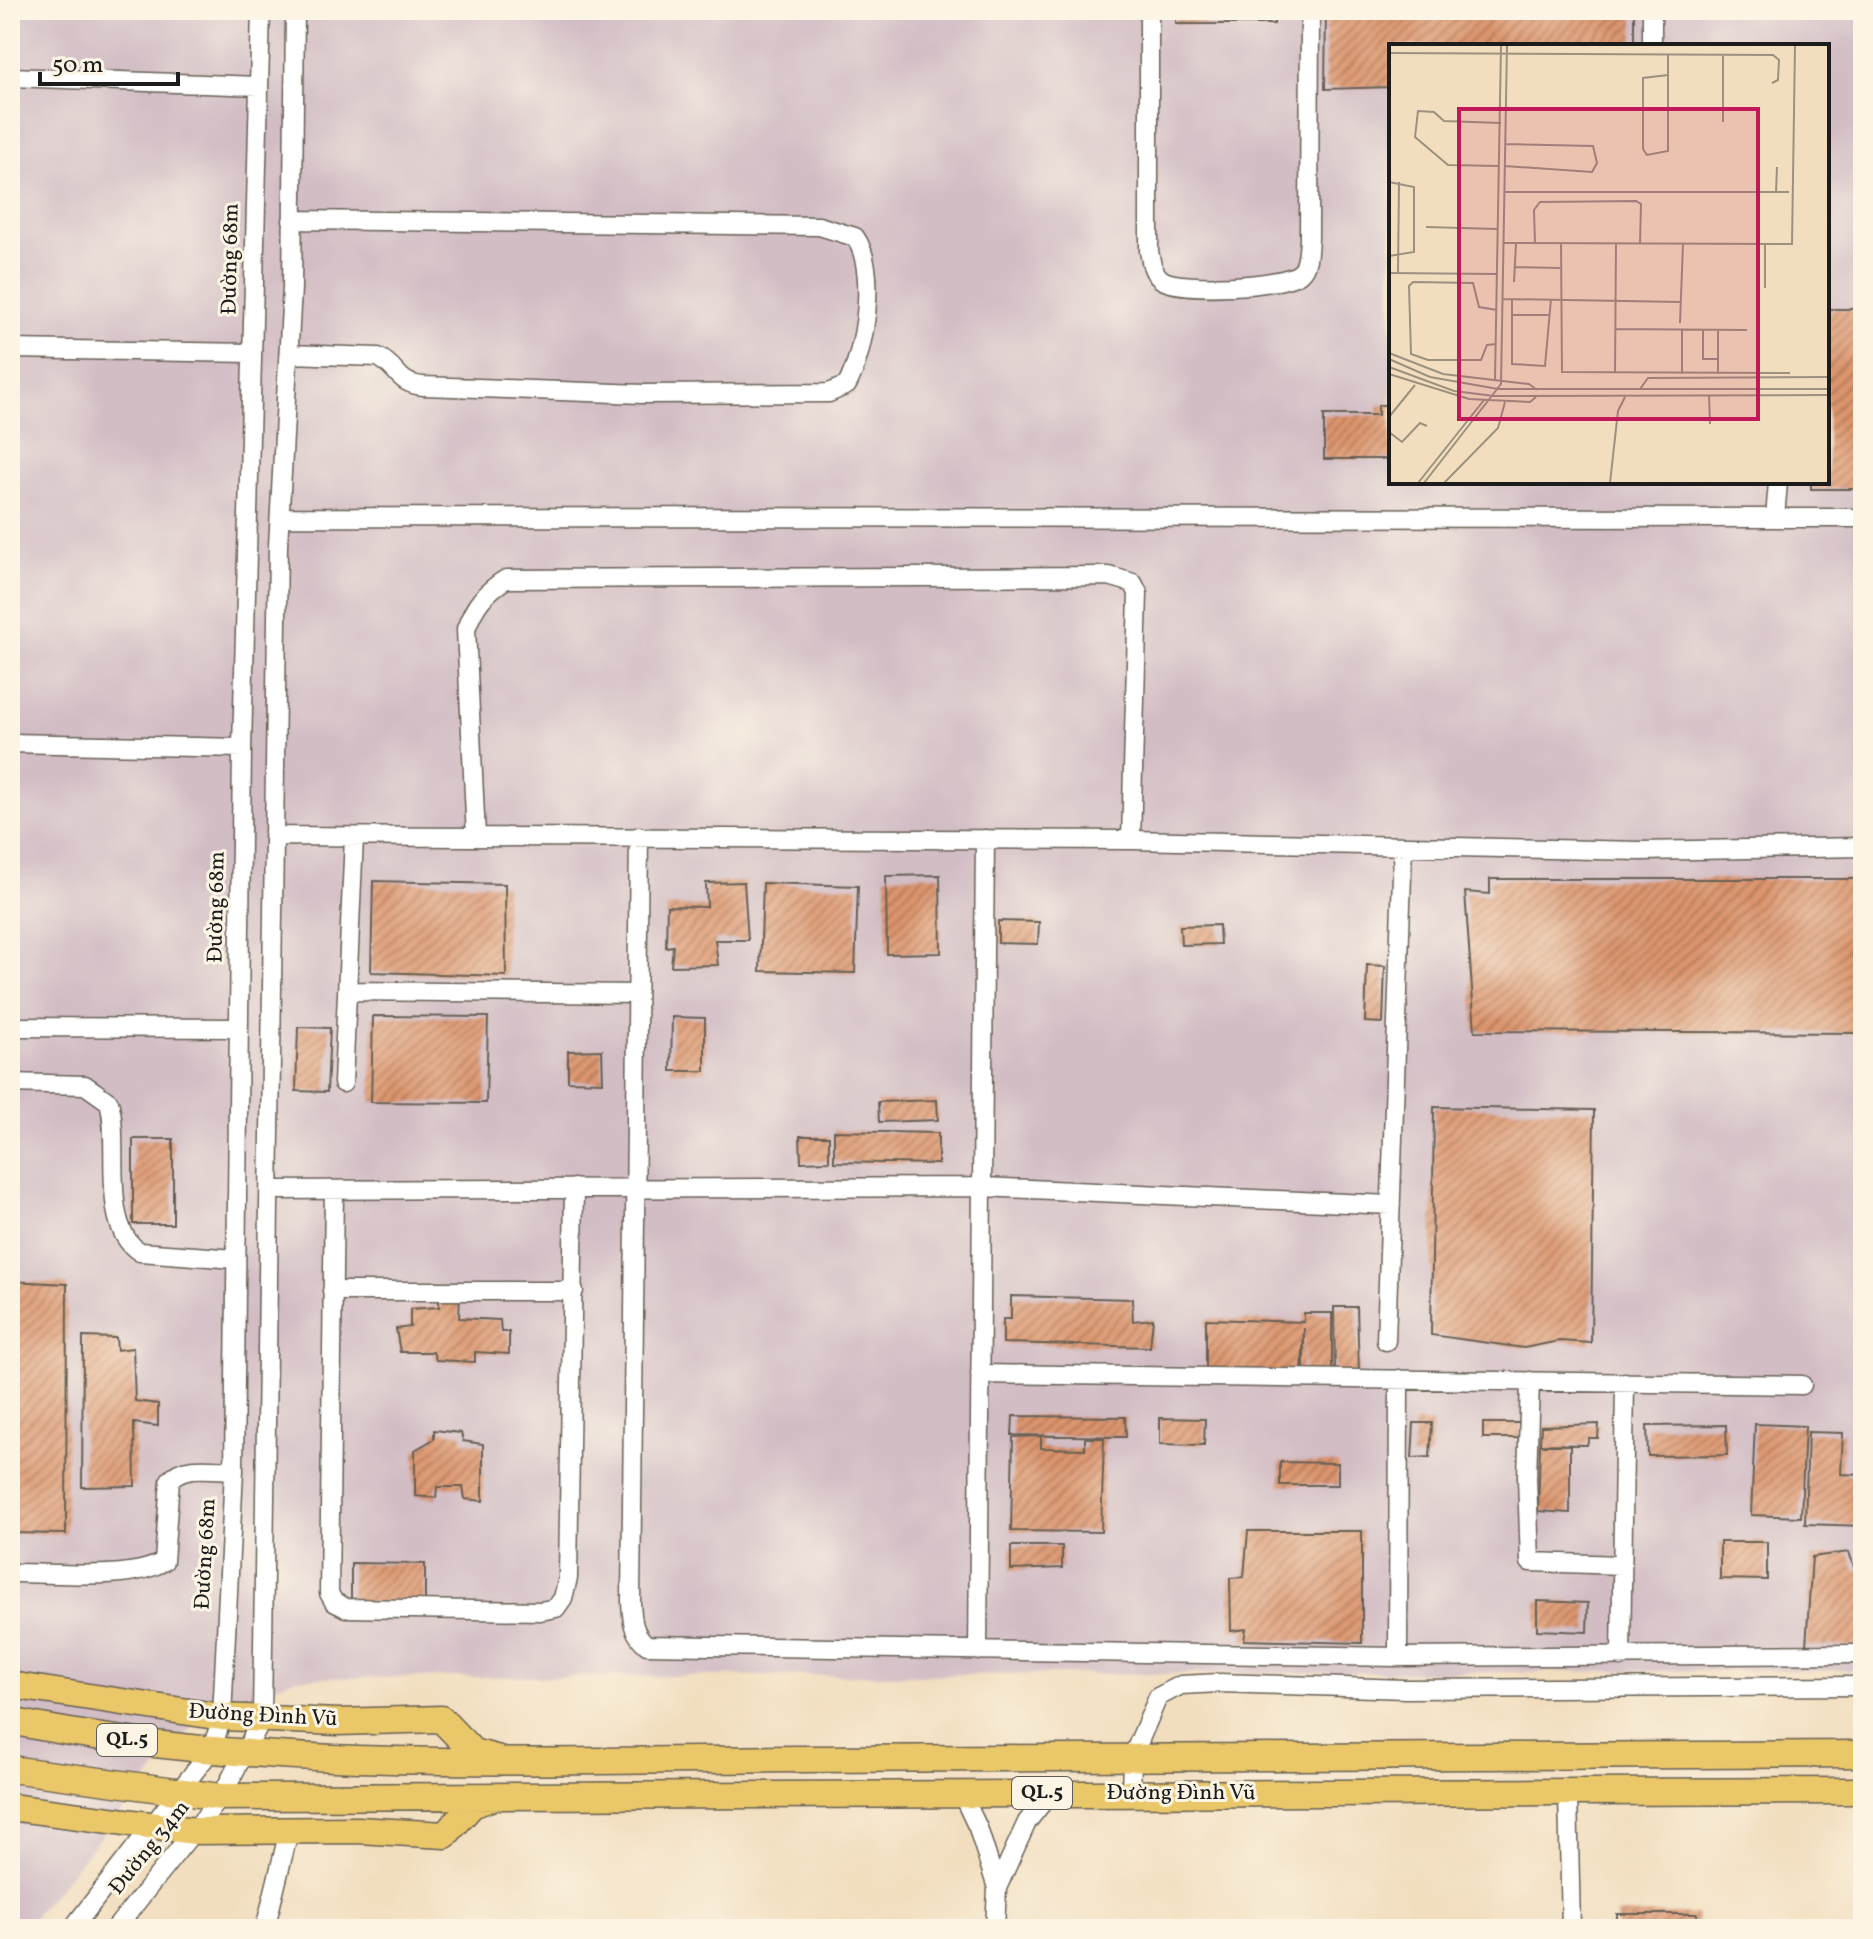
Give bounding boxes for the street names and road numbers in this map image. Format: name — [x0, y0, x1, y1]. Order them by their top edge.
street label: Đường 68m — [215, 203, 247, 315]
street label: Đường 68m — [201, 851, 233, 963]
street label: Đường 68m — [188, 1497, 224, 1611]
street label: Đường Đình Vũ — [188, 1697, 338, 1735]
road number: QL.5 — [97, 1724, 157, 1756]
road number: QL.5 — [1012, 1777, 1072, 1809]
street label: Đường Đình Vũ — [1106, 1778, 1256, 1809]
street label: Đường 34m — [102, 1794, 198, 1902]

